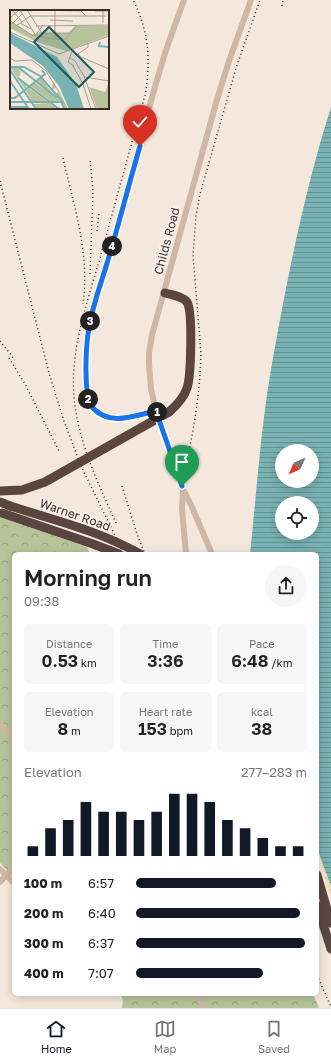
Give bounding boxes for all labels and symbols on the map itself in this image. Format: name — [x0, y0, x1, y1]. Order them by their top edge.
inset map — [10, 10, 109, 109]
pin — [123, 105, 157, 146]
street label: Childs Road — [150, 206, 183, 276]
pin: 4 — [102, 236, 122, 256]
pin: 3 — [80, 311, 100, 331]
pin: 2 — [78, 389, 98, 409]
pin: 1 — [147, 402, 167, 422]
north arrow — [275, 444, 319, 488]
pin — [165, 445, 199, 486]
street label: Warner Road — [38, 495, 113, 534]

